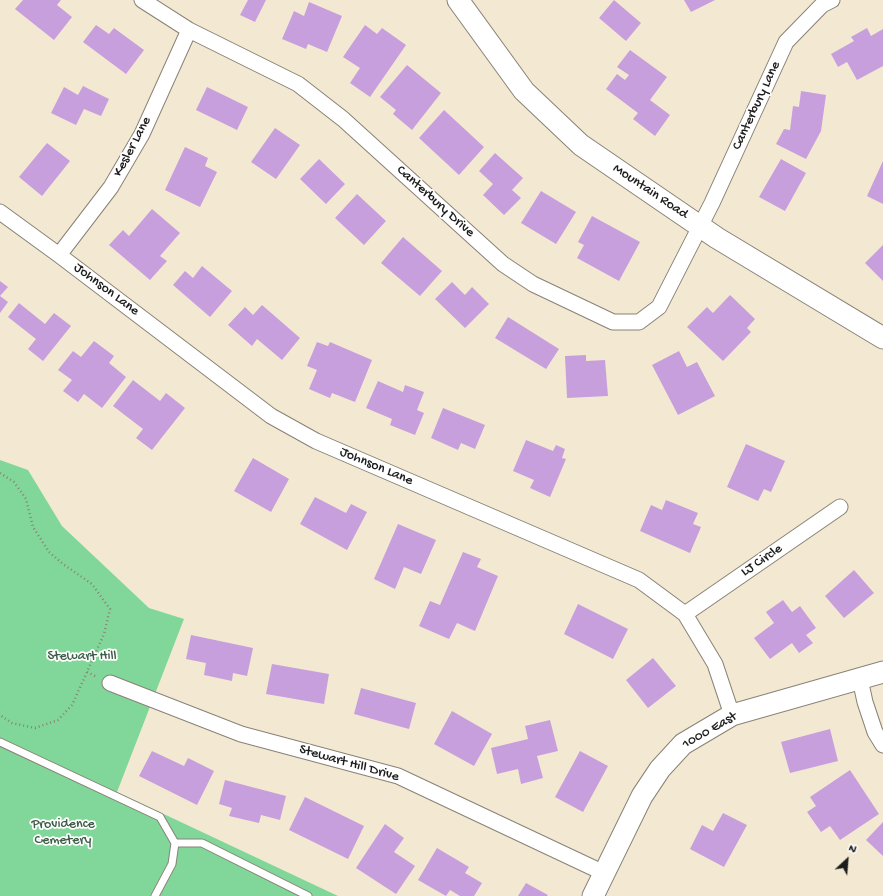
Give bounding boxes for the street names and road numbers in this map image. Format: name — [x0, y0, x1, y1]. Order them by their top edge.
street label: Canterbury Lane — [729, 59, 785, 153]
street label: Kesler Lane — [110, 114, 156, 180]
street label: Mountain Road — [609, 161, 691, 223]
street label: Canterbury Drive — [392, 162, 478, 242]
street label: Johnson Lane — [70, 260, 142, 320]
street label: Johnson Lane — [337, 444, 415, 490]
street label: LJ Circle — [738, 541, 786, 581]
street label: 1000 East — [680, 709, 740, 753]
street label: Stewart Hill Drive — [297, 742, 401, 786]

